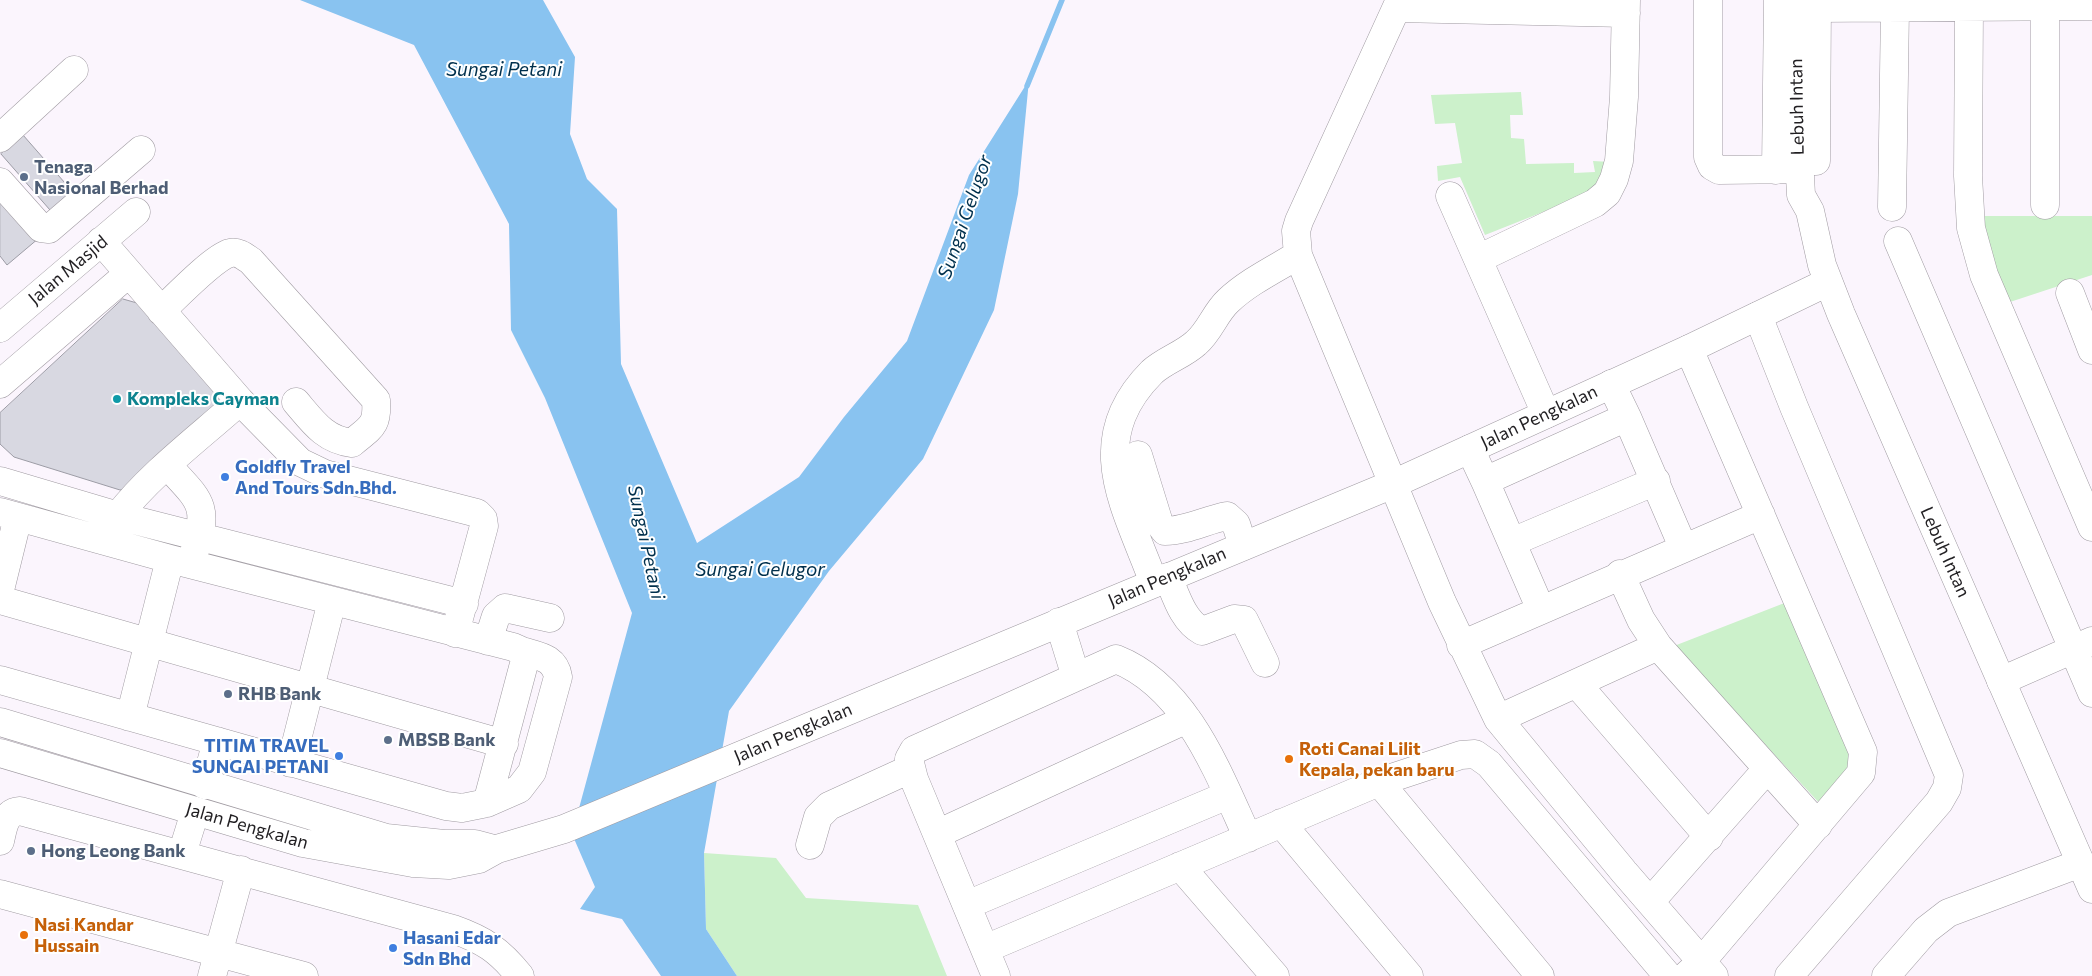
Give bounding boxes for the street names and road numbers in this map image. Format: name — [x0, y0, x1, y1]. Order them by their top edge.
street label: Lebuh Intan — [1785, 58, 1809, 156]
street label: Jalan Masjid — [24, 231, 112, 309]
street label: Jalan Pengkalan — [1477, 380, 1601, 454]
street label: Lebuh Intan — [1915, 503, 1975, 601]
street label: Jalan Pengkalan — [1105, 542, 1229, 612]
street label: Jalan Pengkalan — [731, 698, 855, 768]
street label: Jalan Pengkalan — [183, 798, 311, 854]

